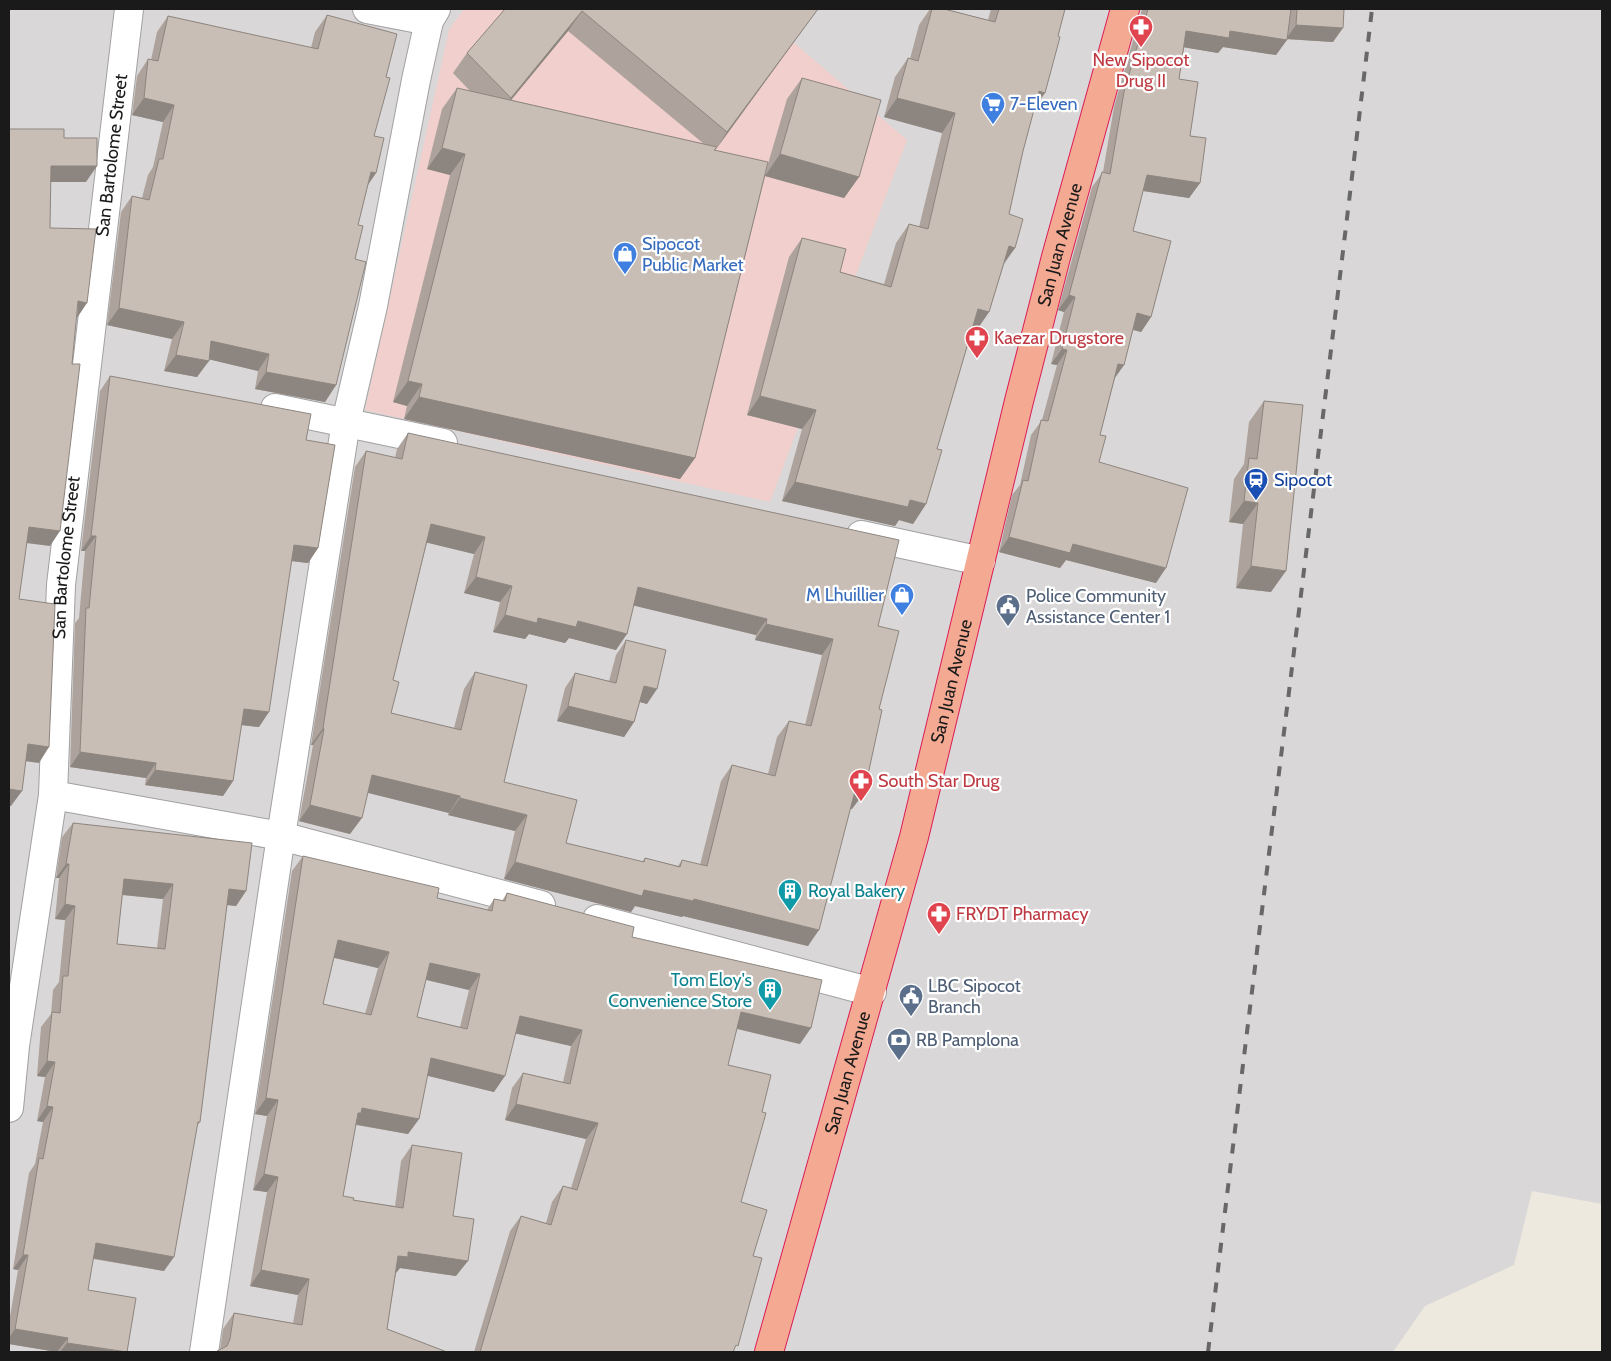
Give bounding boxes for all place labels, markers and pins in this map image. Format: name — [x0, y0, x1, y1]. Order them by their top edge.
pharmacy icon: New Sipocot Drug II — [1128, 14, 1154, 48]
place label: New Sipocot Drug II — [1093, 49, 1189, 92]
supermarket icon: 7-Eleven — [980, 91, 1006, 125]
place label: 7-Eleven — [1010, 93, 1078, 115]
place label: Sipocot Public Market — [642, 233, 744, 276]
shop icon: Sipocot Public Market — [612, 241, 638, 275]
pharmacy icon: Kaezar Drugstore — [964, 325, 990, 359]
place label: Kaezar Drugstore — [994, 327, 1124, 349]
station icon: Sipocot — [1243, 467, 1269, 501]
place label: Sipocot — [1274, 469, 1332, 491]
shop icon: M Lhuillier — [889, 582, 915, 616]
place label: M Lhuillier — [806, 584, 884, 606]
place label: Police Community Assistance Center 1 — [1026, 585, 1170, 628]
public building icon: Police Community Assistance Center 1 — [995, 593, 1021, 627]
pharmacy icon: South Star Drug — [848, 768, 874, 802]
place label: South Star Drug — [878, 770, 1000, 792]
building icon: Royal Bakery — [777, 878, 803, 912]
place label: Royal Bakery — [808, 880, 905, 902]
pharmacy icon: FRYDT Pharmacy — [926, 901, 952, 935]
place label: FRYDT Pharmacy — [956, 903, 1088, 925]
place label: Tom Eloy's Convenience Store — [608, 969, 752, 1012]
place label: LBC Sipocot Branch — [928, 975, 1021, 1018]
building icon: Tom Eloy's Convenience Store — [757, 977, 783, 1011]
public building icon: LBC Sipocot Branch — [898, 983, 924, 1017]
bank icon: RB Pamplona — [886, 1027, 912, 1061]
place label: RB Pamplona — [916, 1029, 1019, 1051]

